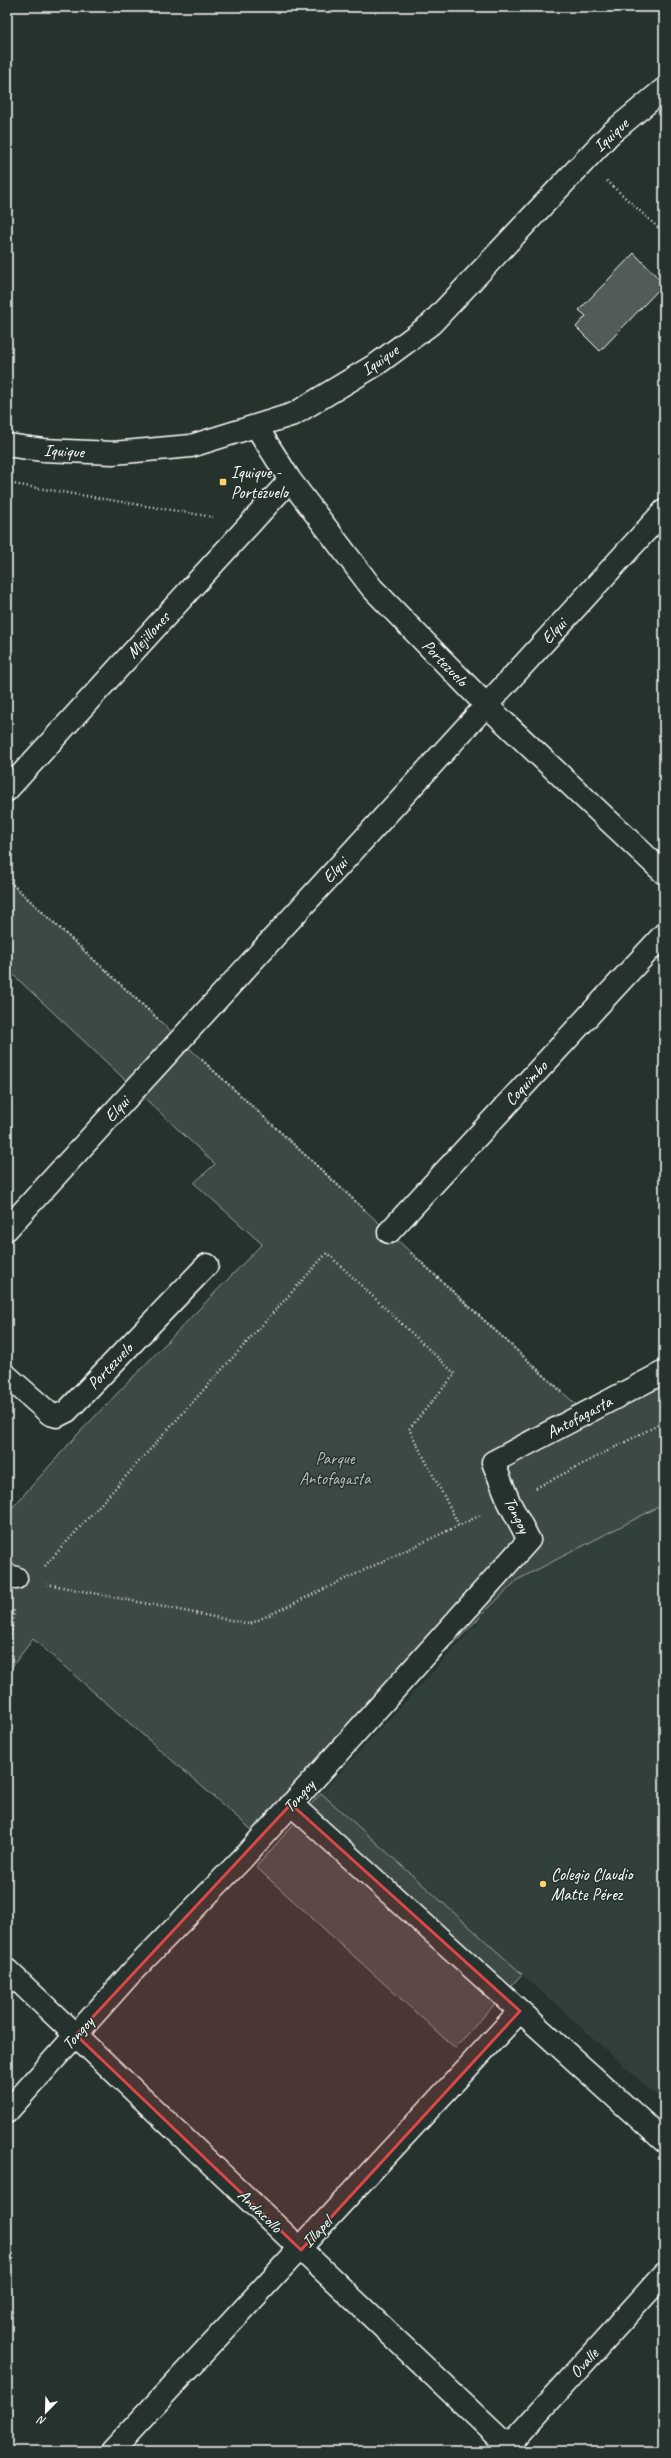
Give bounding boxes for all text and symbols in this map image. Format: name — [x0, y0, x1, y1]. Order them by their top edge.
street label: Iquique — [589, 113, 634, 156]
street label: Iquique — [357, 339, 404, 380]
street label: Iquique — [43, 439, 86, 463]
place label: Iquique - Portezuelo — [231, 462, 290, 503]
marker: Iquique - Portezuelo — [218, 477, 228, 487]
street label: Mejillones — [122, 607, 175, 663]
street label: Elqui — [537, 612, 572, 648]
street label: Portezuelo — [418, 635, 474, 692]
street label: Elqui — [318, 851, 353, 887]
street label: Coquimbo — [500, 1055, 553, 1110]
street label: Elqui — [100, 1090, 135, 1126]
street label: Portezuelo — [83, 1337, 139, 1394]
street label: Antofagasta — [543, 1390, 617, 1443]
park label: Parque Antofagasta — [299, 1448, 372, 1489]
street label: Tongoy — [499, 1493, 535, 1538]
street label: Tongoy — [279, 1774, 320, 1817]
place label: Colegio Claudio Matte Pérez — [551, 1864, 635, 1905]
marker: Colegio Claudio Matte Pérez — [538, 1879, 548, 1889]
street label: Tongoy — [58, 2011, 99, 2054]
street label: Andacollo — [233, 2185, 288, 2238]
street label: Illapel — [297, 2210, 339, 2252]
street label: Ovalle — [565, 2343, 604, 2382]
north arrow — [26, 2392, 66, 2432]
text: N — [34, 2413, 48, 2429]

